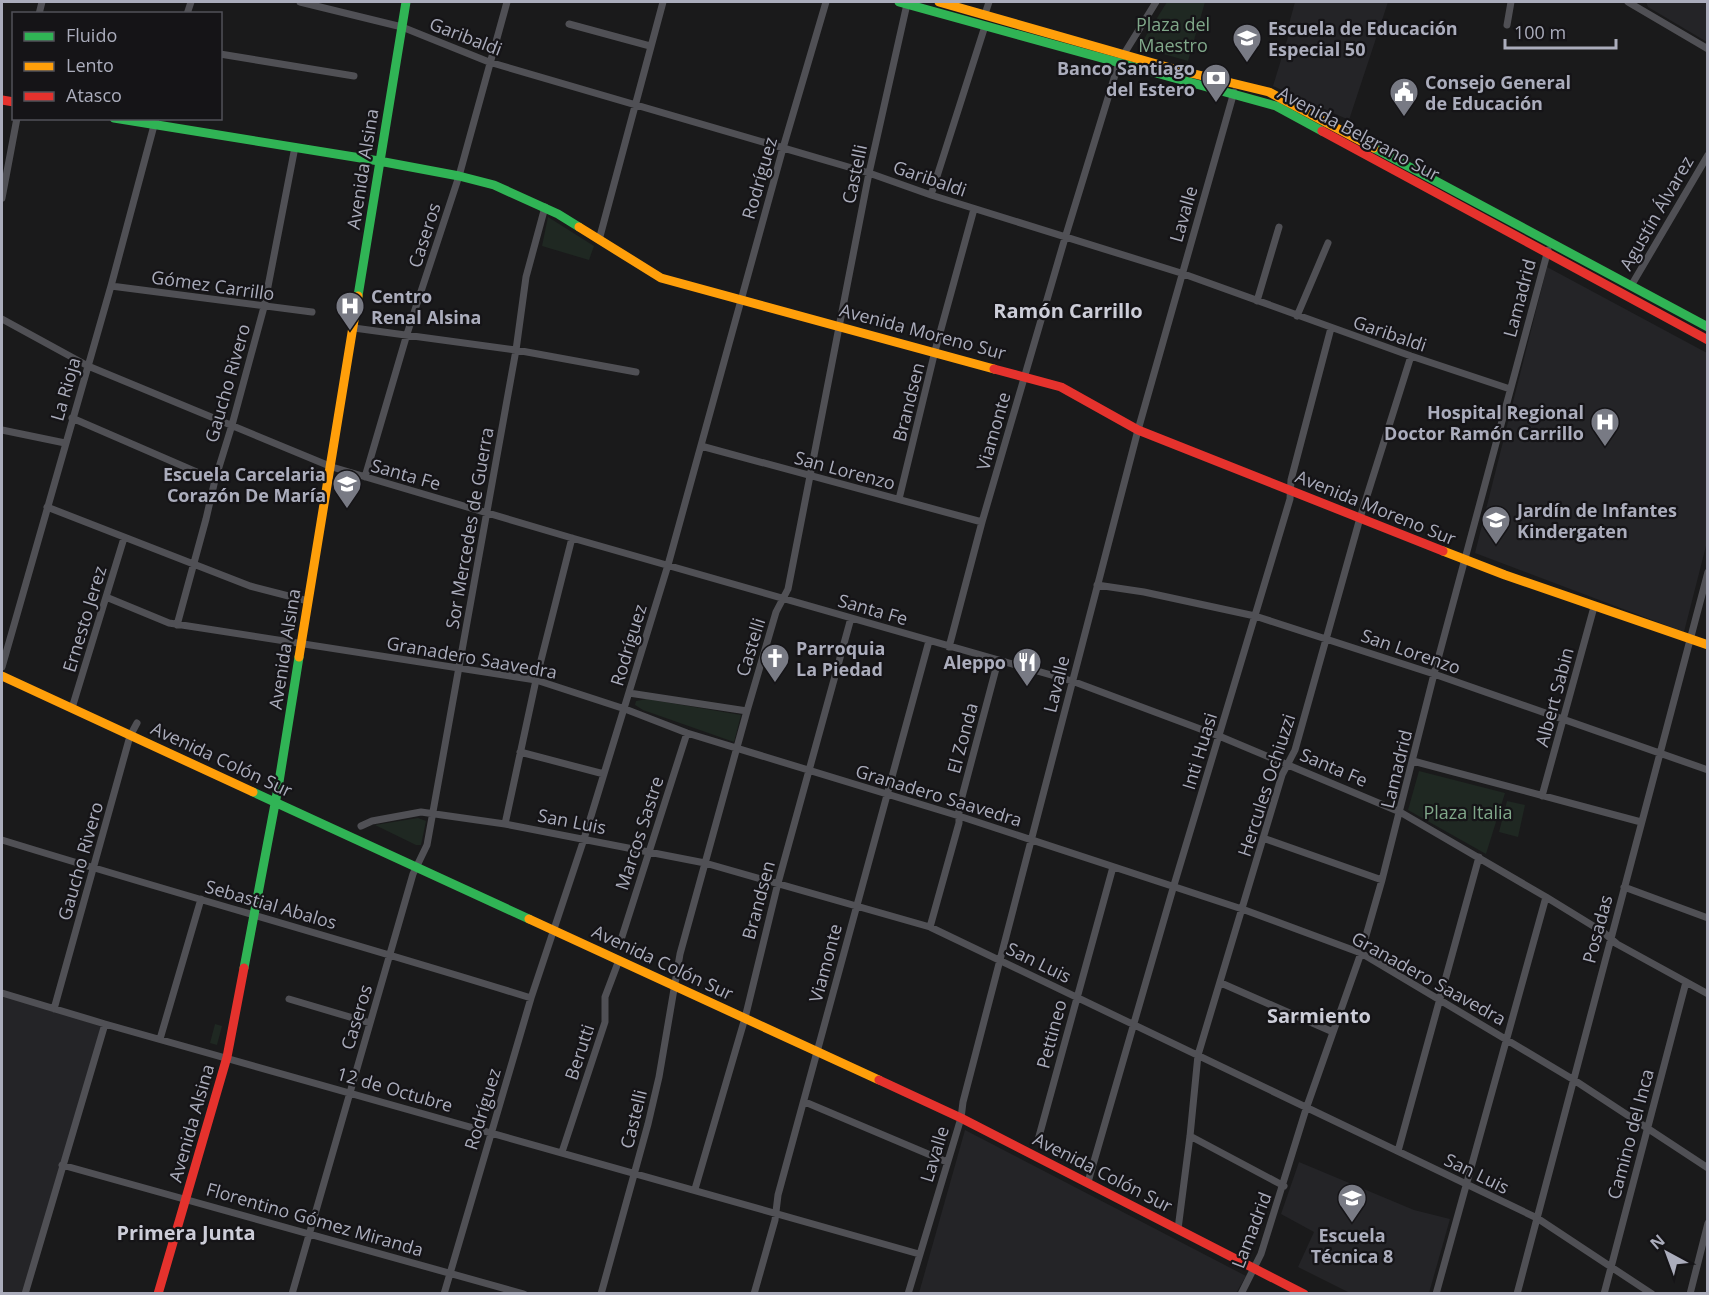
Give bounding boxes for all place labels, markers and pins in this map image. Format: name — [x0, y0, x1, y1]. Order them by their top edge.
place label: Escuela de Educación Especial 50 — [1268, 16, 1458, 61]
school or university icon: Escuela de Educación Especial 50 — [1231, 22, 1263, 64]
place label: Banco Santiago del Estero — [1057, 56, 1195, 101]
bank icon: Banco Santiago del Estero — [1200, 62, 1232, 104]
place label: Consejo General de Educación — [1425, 70, 1571, 115]
public building icon: Consejo General de Educación — [1388, 76, 1420, 118]
place label: Centro Renal Alsina — [371, 284, 481, 329]
hospital icon: Centro Renal Alsina — [334, 290, 366, 332]
place label: Hospital Regional Doctor Ramón Carrillo — [1384, 400, 1584, 445]
hospital icon: Hospital Regional Doctor Ramón Carrillo — [1589, 406, 1621, 448]
place label: Escuela Carcelaria Corazón De María — [163, 462, 326, 507]
school or university icon: Escuela Carcelaria Corazón De María — [331, 468, 363, 510]
place label: Jardín de Infantes Kindergaten — [1515, 498, 1677, 543]
school or university icon: Jardín de Infantes Kindergaten — [1480, 504, 1512, 546]
place label: Parroquia La Piedad — [796, 636, 885, 681]
church icon: Parroquia La Piedad — [759, 642, 791, 684]
restaurant icon: Aleppo — [1011, 646, 1043, 688]
place label: Aleppo — [944, 650, 1006, 674]
school or university icon: Escuela Técnica 8 — [1336, 1182, 1368, 1224]
place label: Escuela Técnica 8 — [1311, 1223, 1393, 1268]

